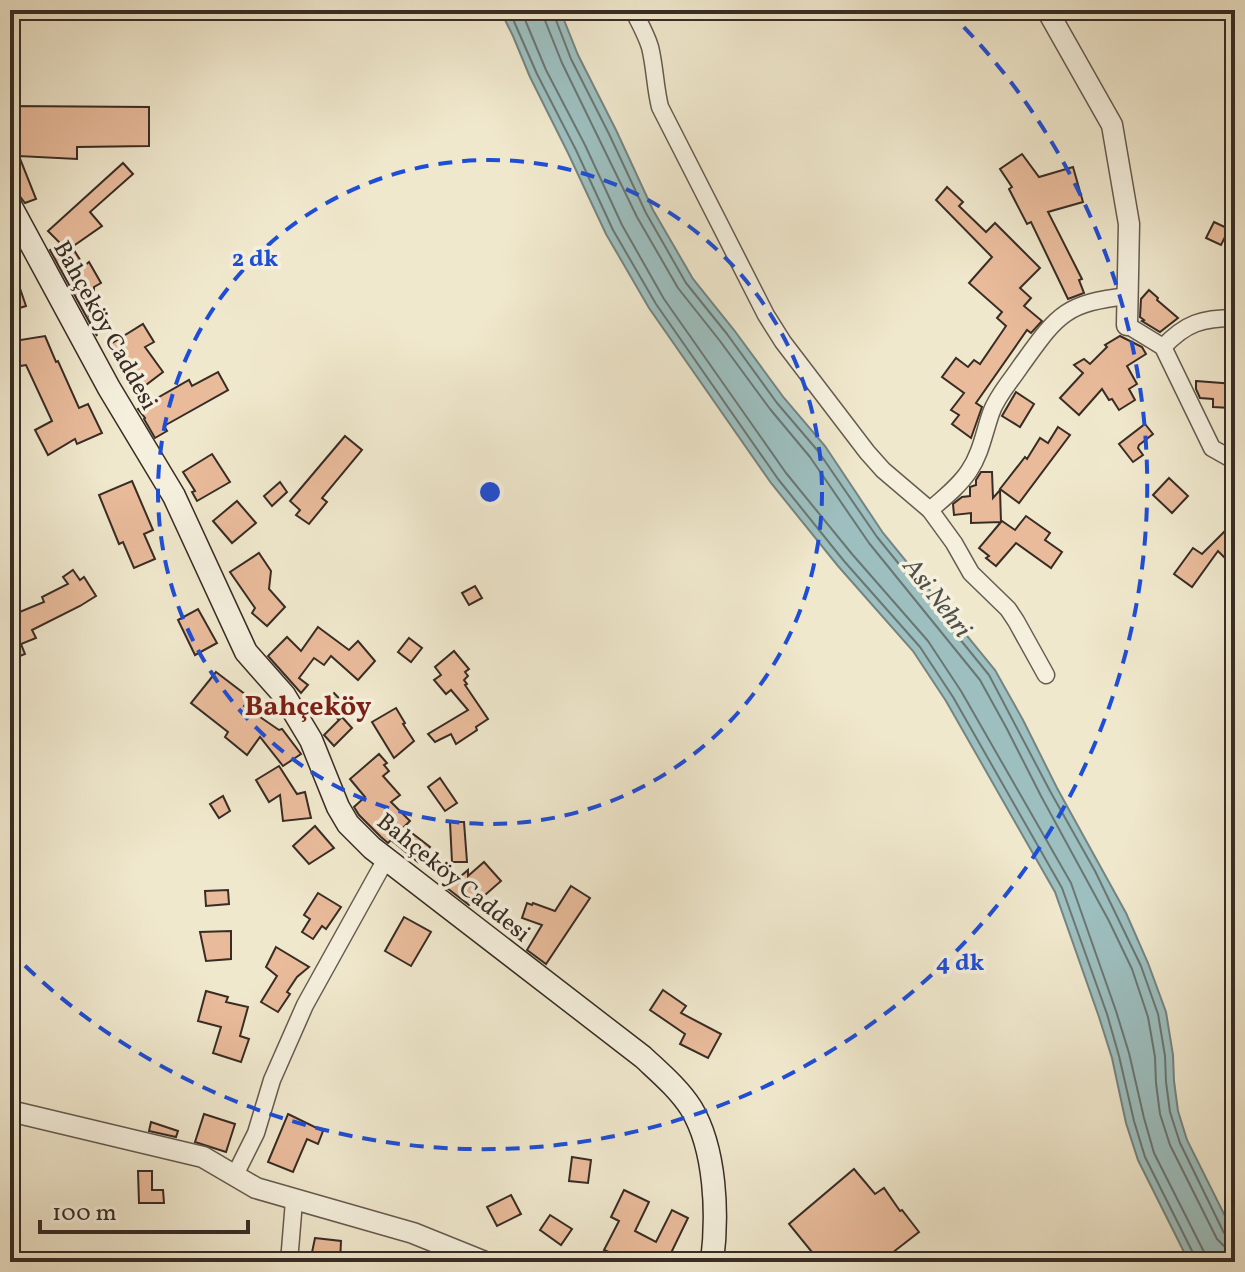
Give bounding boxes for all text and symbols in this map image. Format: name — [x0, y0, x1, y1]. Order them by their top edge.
street label: Bahçeköy Caddesi — [44, 235, 165, 417]
text: 2 dk — [232, 243, 279, 277]
centre of rings — [476, 478, 504, 506]
water label: Asi Nehri — [893, 550, 980, 646]
district label: Bahçeköy — [244, 688, 372, 727]
street label: Bahçeköy Caddesi — [369, 806, 537, 951]
text: 4 dk — [936, 947, 985, 981]
scale bar — [40, 1184, 248, 1234]
text: 100 m — [52, 1197, 117, 1231]

